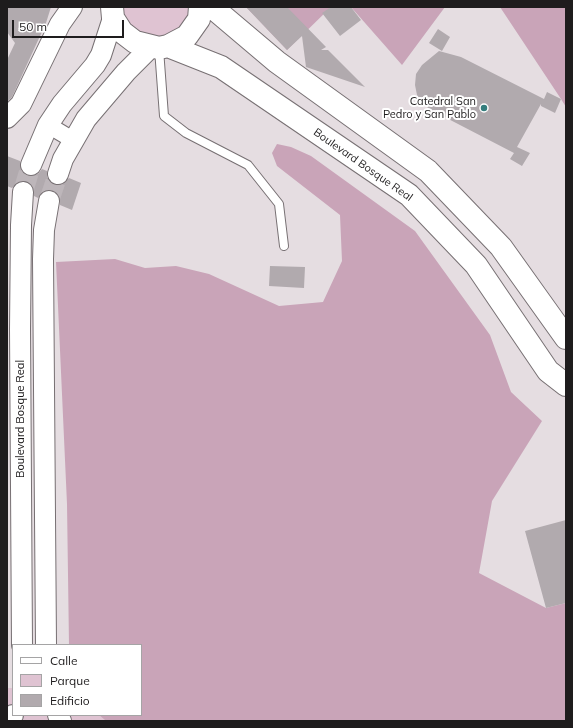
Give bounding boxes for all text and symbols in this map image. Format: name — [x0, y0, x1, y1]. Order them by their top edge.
scale bar — [14, 12, 126, 38]
text: 50 m — [19, 19, 47, 34]
place label: Catedral San Pedro y San Pablo — [383, 95, 476, 121]
marker: Catedral San Pedro y San Pablo — [479, 103, 489, 113]
street label: Boulevard Bosque Real — [311, 126, 415, 204]
street label: Boulevard Bosque Real — [14, 360, 28, 478]
legend — [12, 644, 142, 716]
text: Calle — [50, 653, 77, 668]
text: Parque — [50, 673, 90, 688]
text: Edificio — [50, 693, 90, 708]

